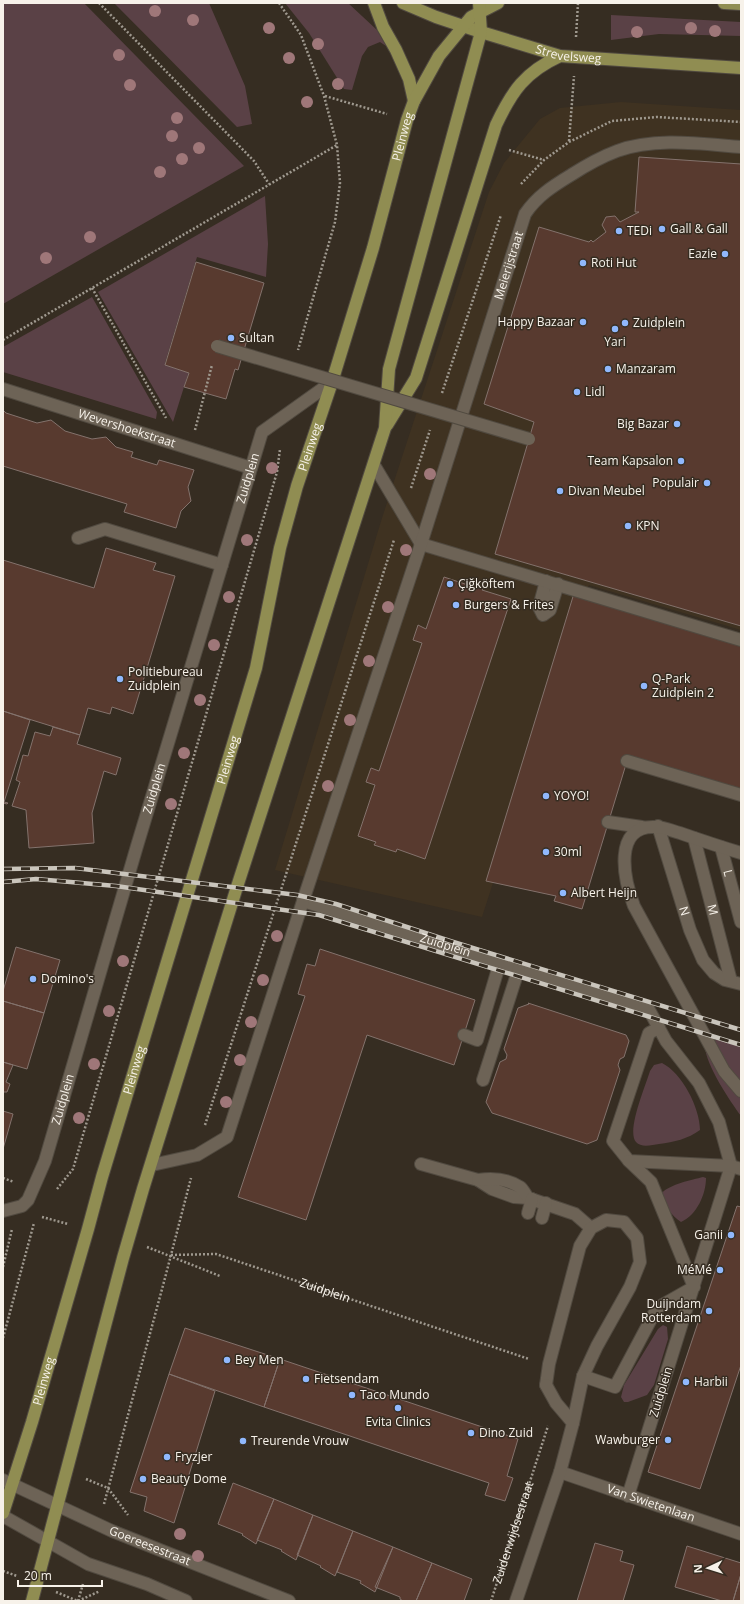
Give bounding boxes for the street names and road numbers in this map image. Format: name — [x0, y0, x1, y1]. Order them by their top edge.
street label: Strevelsweg — [534, 40, 602, 67]
street label: Pleinweg — [388, 109, 417, 163]
street label: Meierijstraat — [490, 229, 527, 302]
street label: Wevershoekstraat — [76, 404, 178, 451]
street label: Pleinweg — [294, 420, 326, 473]
street label: Zuidplein — [232, 451, 263, 505]
street label: Pleinweg — [212, 733, 243, 786]
street label: Zuidplein — [138, 761, 170, 816]
street label: L — [719, 868, 737, 878]
street label: M — [703, 902, 723, 917]
street label: N — [675, 904, 694, 918]
street label: Zuidplein — [418, 929, 473, 960]
street label: Pleinweg — [118, 1043, 149, 1096]
street label: Zuidplein — [47, 1072, 78, 1127]
street label: Zuidplein — [298, 1274, 353, 1306]
street label: Pleinweg — [28, 1354, 59, 1407]
street label: Zuidplein — [645, 1364, 676, 1419]
street label: Zuidenwijdsestraat — [488, 1479, 537, 1586]
street label: Van Swietenlaan — [605, 1480, 697, 1526]
street label: Goereesestraat — [107, 1522, 193, 1569]

